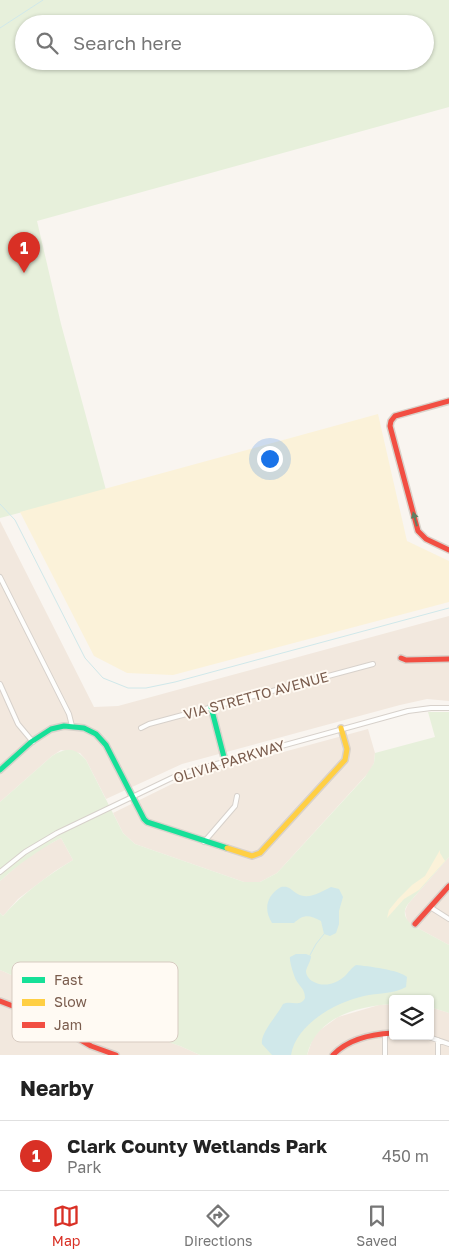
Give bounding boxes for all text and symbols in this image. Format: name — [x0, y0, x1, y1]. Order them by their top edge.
search box — [15, 15, 434, 70]
icon: search — [33, 29, 61, 57]
text: Search here — [73, 31, 182, 54]
pin: 1 — [8, 232, 40, 273]
your location — [257, 446, 283, 472]
one-way arrow — [411, 512, 419, 527]
street label: VIA STRETTO AVENUE — [182, 667, 330, 723]
street label: OLIVIA PARKWAY — [171, 736, 287, 786]
legend — [12, 962, 178, 1042]
text: Fast — [54, 971, 83, 988]
text: Slow — [54, 993, 87, 1010]
map controls — [389, 995, 434, 1040]
button: layers — [389, 995, 434, 1040]
text: Jam — [54, 1016, 82, 1033]
text: Nearby — [20, 1075, 94, 1101]
text: Clark County Wetlands Park — [67, 1134, 327, 1157]
text: 1 — [32, 1146, 40, 1166]
text: 450 m — [382, 1146, 429, 1166]
text: Park — [67, 1157, 102, 1177]
tab: Map — [52, 1202, 80, 1249]
tab: Directions — [184, 1202, 253, 1249]
tab: Saved — [356, 1202, 397, 1249]

